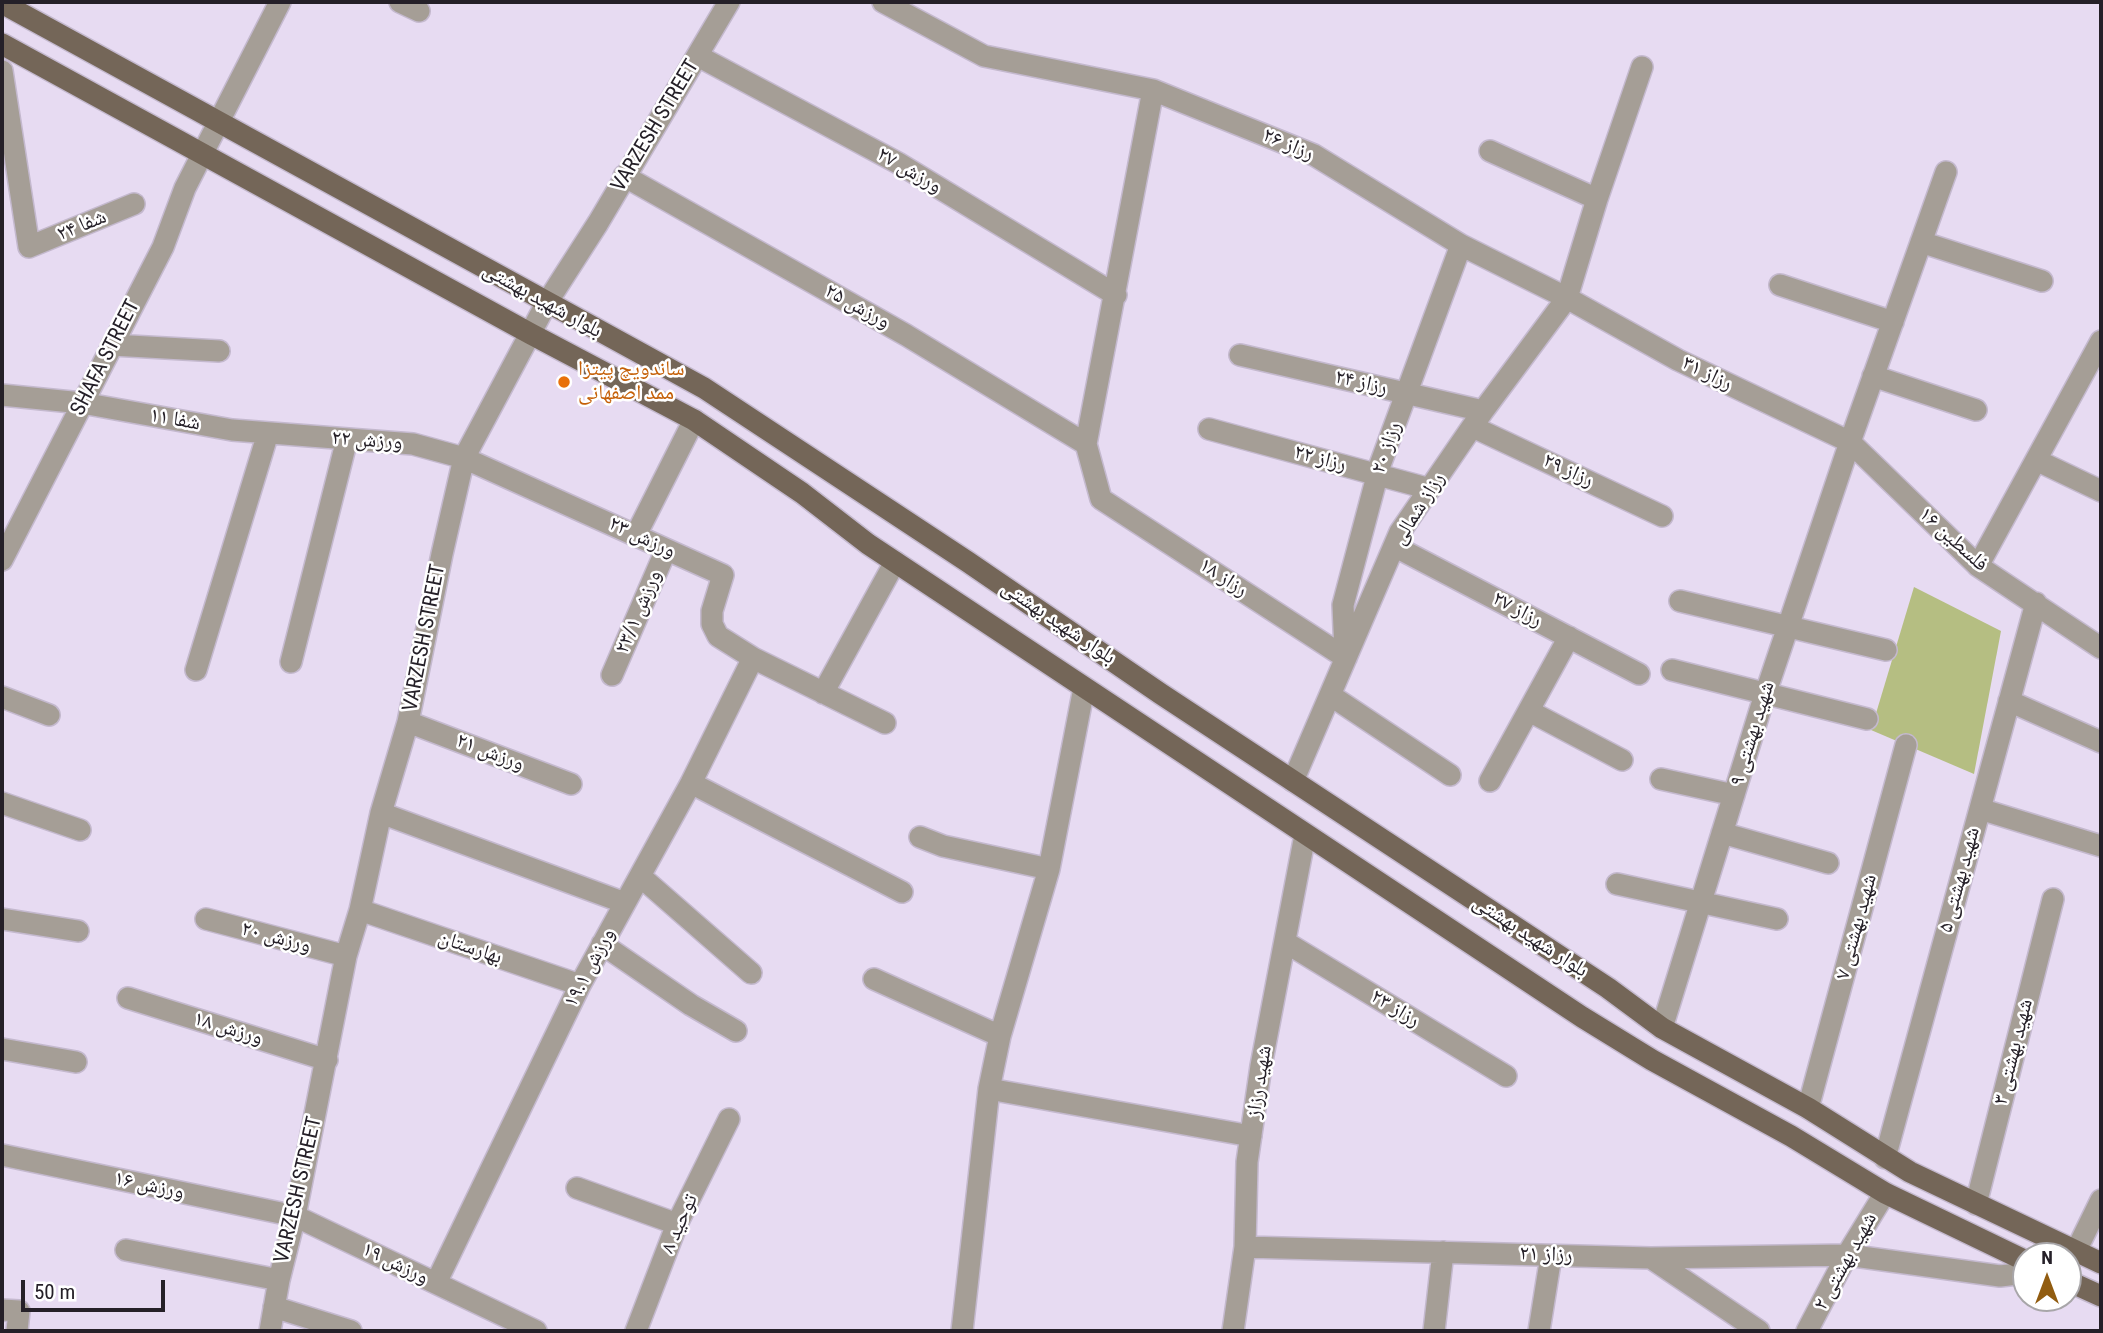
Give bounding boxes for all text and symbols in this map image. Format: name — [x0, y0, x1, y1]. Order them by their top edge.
street label: VARZESH STREET — [607, 55, 705, 197]
street label: رزاز ۲۶ — [1259, 123, 1317, 167]
street label: ورزش ۲۷ — [872, 142, 946, 200]
street label: شفا ۲۴ — [54, 205, 110, 247]
street label: بلوار شهید بهشتی — [478, 258, 606, 344]
street label: ورزش ۲۵ — [820, 279, 894, 335]
street label: SHAFA STREET — [66, 296, 146, 420]
street label: رزاز ۳۱ — [1678, 351, 1736, 397]
place label: ساندویچ پیتزا ممد اصفهانی — [578, 357, 685, 407]
street label: رزاز ۲۴ — [1332, 365, 1390, 401]
marker: ساندویچ پیتزا ممد اصفهانی — [556, 374, 572, 390]
street label: شفا ۱۱ — [148, 403, 202, 437]
street label: رزاز ۲۰ — [1366, 419, 1408, 477]
street label: ورزش ۲۲ — [331, 426, 403, 456]
street label: رزاز ۲۲ — [1291, 440, 1349, 478]
street label: رزاز ۲۹ — [1539, 448, 1597, 494]
street label: رزاز شمالی — [1387, 468, 1451, 550]
street label: فلسطین ۱۶ — [1913, 502, 1993, 578]
street label: ورزش ۲۳ — [605, 512, 679, 564]
street label: رزاز ۱۸ — [1194, 553, 1252, 603]
street label: VARZESH STREET — [398, 562, 452, 714]
street label: ورزش ۲۳/۱ — [610, 566, 668, 658]
street label: بلوار شهید بهشتی — [996, 576, 1120, 670]
street label: رزاز ۲۷ — [1488, 586, 1546, 634]
street label: شهید بهشتی ۹ — [1725, 679, 1781, 789]
street label: ورزش ۲۱ — [452, 729, 528, 777]
street label: شهید بهشتی ۵ — [1934, 825, 1986, 935]
street label: شهید بهشتی ۷ — [1831, 872, 1883, 982]
street label: بلوار شهید بهشتی — [1468, 890, 1592, 984]
street label: ورزش ۲۰ — [238, 917, 314, 959]
street label: ورزش ۱۹.۱ — [559, 924, 621, 1012]
street label: بهارستان — [435, 925, 505, 971]
street label: رزاز ۲۳ — [1366, 985, 1424, 1033]
street label: شهید بهشتی ۳ — [1989, 997, 2039, 1107]
street label: ورزش ۱۸ — [190, 1007, 266, 1051]
street label: شهید رزاز — [1242, 1044, 1278, 1120]
street label: VARZESH STREET — [270, 1114, 328, 1266]
street label: ورزش ۱۶ — [112, 1166, 186, 1206]
street label: توحید ۸ — [656, 1190, 704, 1258]
street label: شهید بهشتی ۲ — [1809, 1209, 1883, 1315]
street label: ورزش ۱۹ — [358, 1237, 432, 1291]
street label: رزاز ۲۱ — [1519, 1241, 1573, 1269]
north arrow — [2012, 1242, 2082, 1312]
text: N — [2041, 1246, 2053, 1269]
scale bar — [24, 1266, 168, 1310]
text: 50 m — [34, 1280, 75, 1304]

